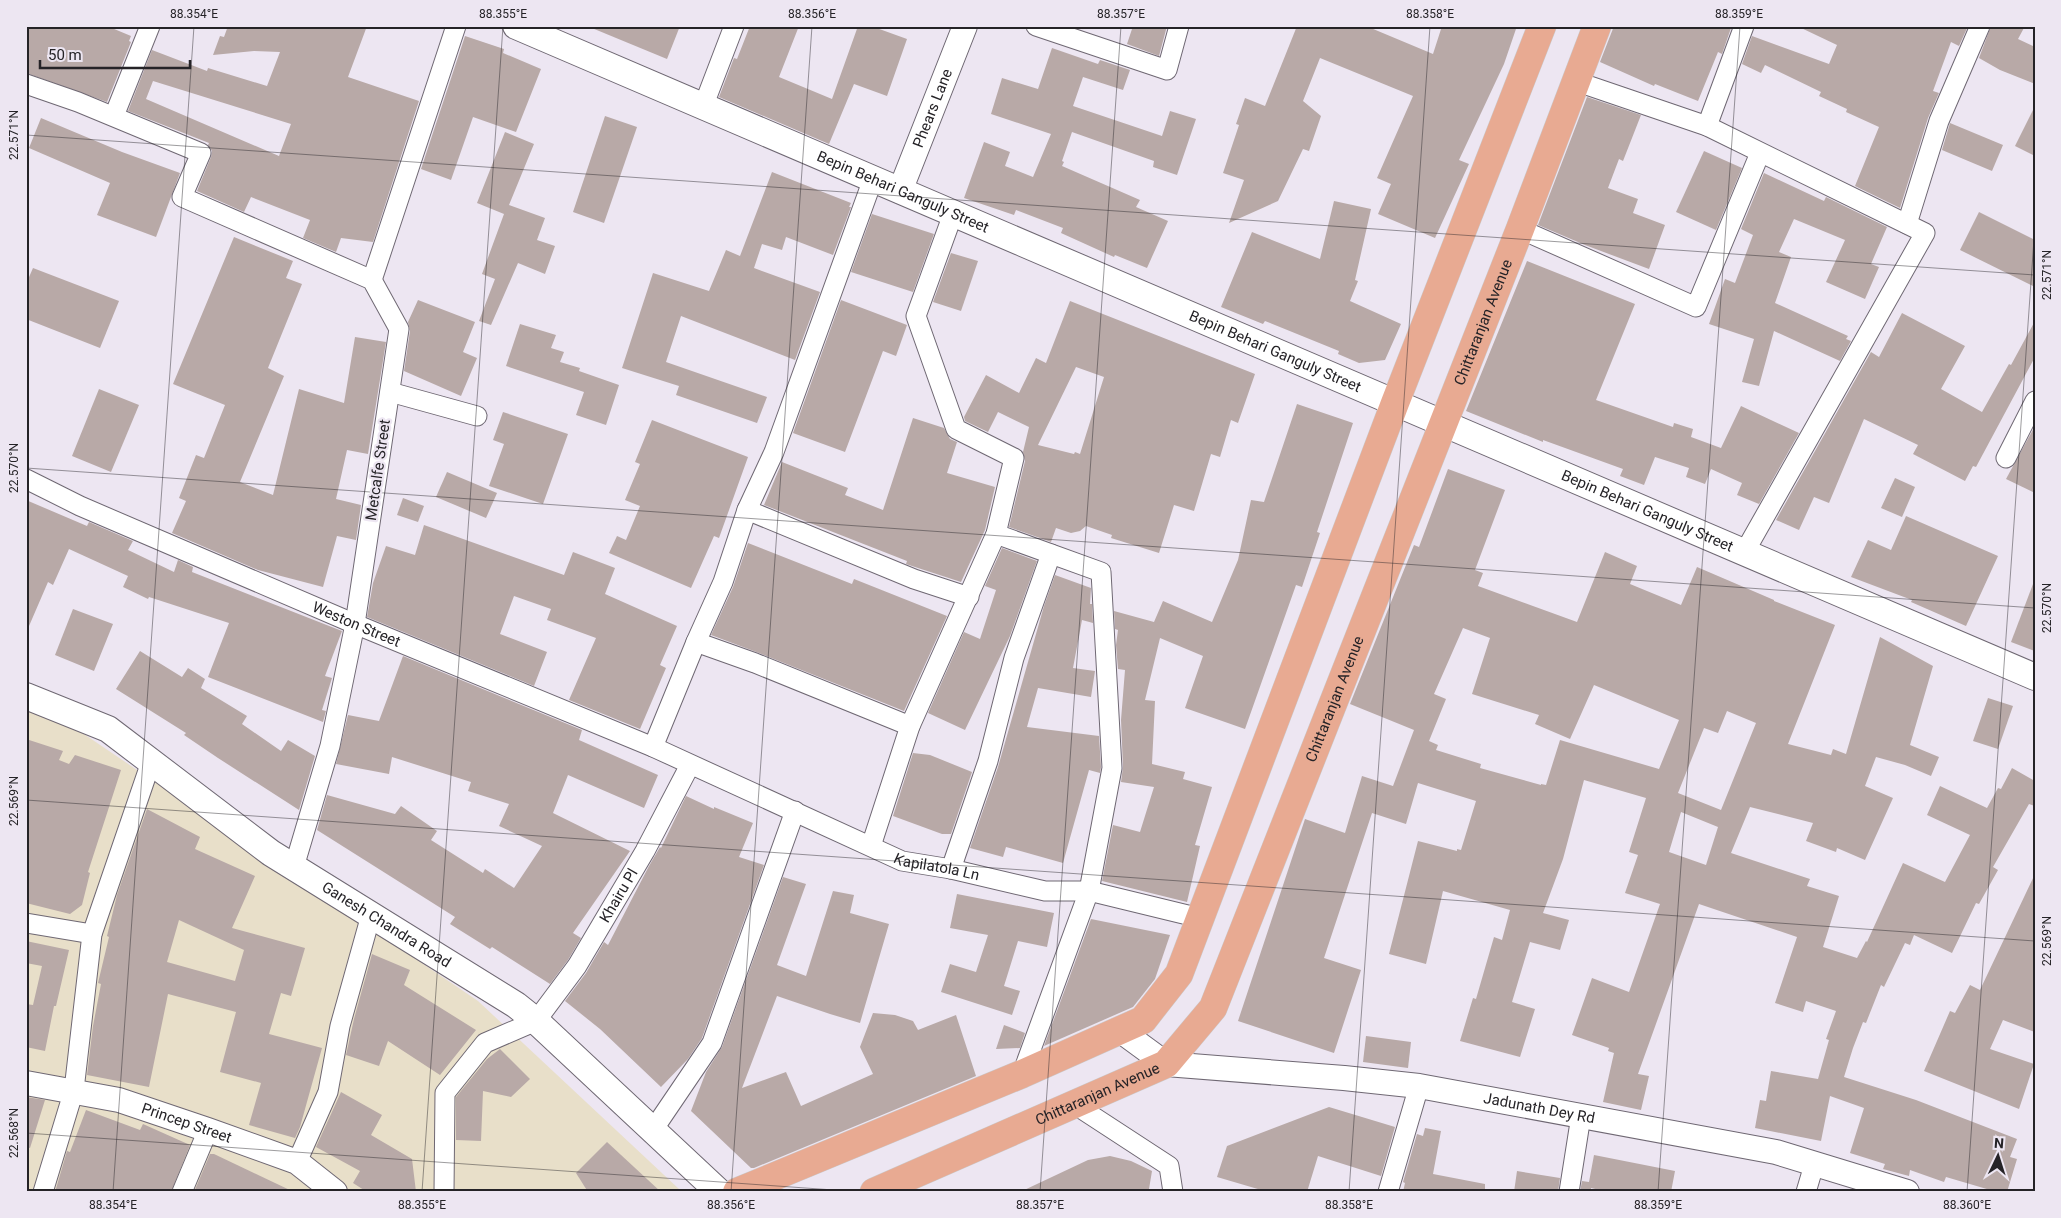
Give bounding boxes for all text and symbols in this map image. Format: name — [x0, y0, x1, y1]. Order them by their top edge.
text: 88.354°E — [170, 7, 218, 21]
text: 88.355°E — [479, 7, 527, 21]
text: 88.356°E — [788, 7, 836, 21]
text: 88.357°E — [1097, 7, 1145, 21]
text: 88.358°E — [1406, 7, 1454, 21]
text: 88.359°E — [1715, 7, 1763, 21]
scale bar — [40, 38, 190, 70]
text: 50 m — [48, 46, 82, 64]
street label: Phears Lane — [909, 66, 956, 150]
text: 22.571°N — [7, 110, 21, 160]
street label: Bepin Behari Ganguly Street — [814, 147, 992, 237]
text: 22.571°N — [2040, 250, 2054, 300]
street label: Chittaranjan Avenue — [1450, 257, 1516, 388]
street label: Bepin Behari Ganguly Street — [1187, 307, 1364, 396]
street label: Metcalfe Street — [362, 418, 394, 522]
text: 22.570°N — [7, 443, 21, 493]
street label: Bepin Behari Ganguly Street — [1559, 466, 1736, 556]
text: 22.570°N — [2040, 583, 2054, 633]
street label: Weston Street — [310, 598, 403, 651]
street label: Chittaranjan Avenue — [1302, 633, 1368, 765]
text: 22.569°N — [7, 776, 21, 826]
street label: Kapilatola Ln — [891, 849, 981, 884]
street label: Khairu Pl — [596, 865, 642, 926]
street label: Ganesh Chandra Road — [319, 878, 454, 971]
text: 22.569°N — [2040, 916, 2054, 966]
street label: Chittaranjan Avenue — [1033, 1059, 1162, 1129]
street label: Jadunath Dey Rd — [1482, 1089, 1596, 1127]
street label: Princep Street — [139, 1099, 234, 1147]
text: 22.568°N — [7, 1108, 21, 1158]
north arrow — [1974, 1130, 2024, 1180]
text: N — [1993, 1135, 2004, 1151]
text: 88.354°E — [89, 1198, 137, 1212]
text: 88.355°E — [398, 1198, 446, 1212]
text: 88.356°E — [707, 1198, 755, 1212]
text: 88.357°E — [1016, 1198, 1064, 1212]
text: 88.358°E — [1325, 1198, 1373, 1212]
text: 88.359°E — [1634, 1198, 1682, 1212]
text: 88.360°E — [1943, 1198, 1991, 1212]

